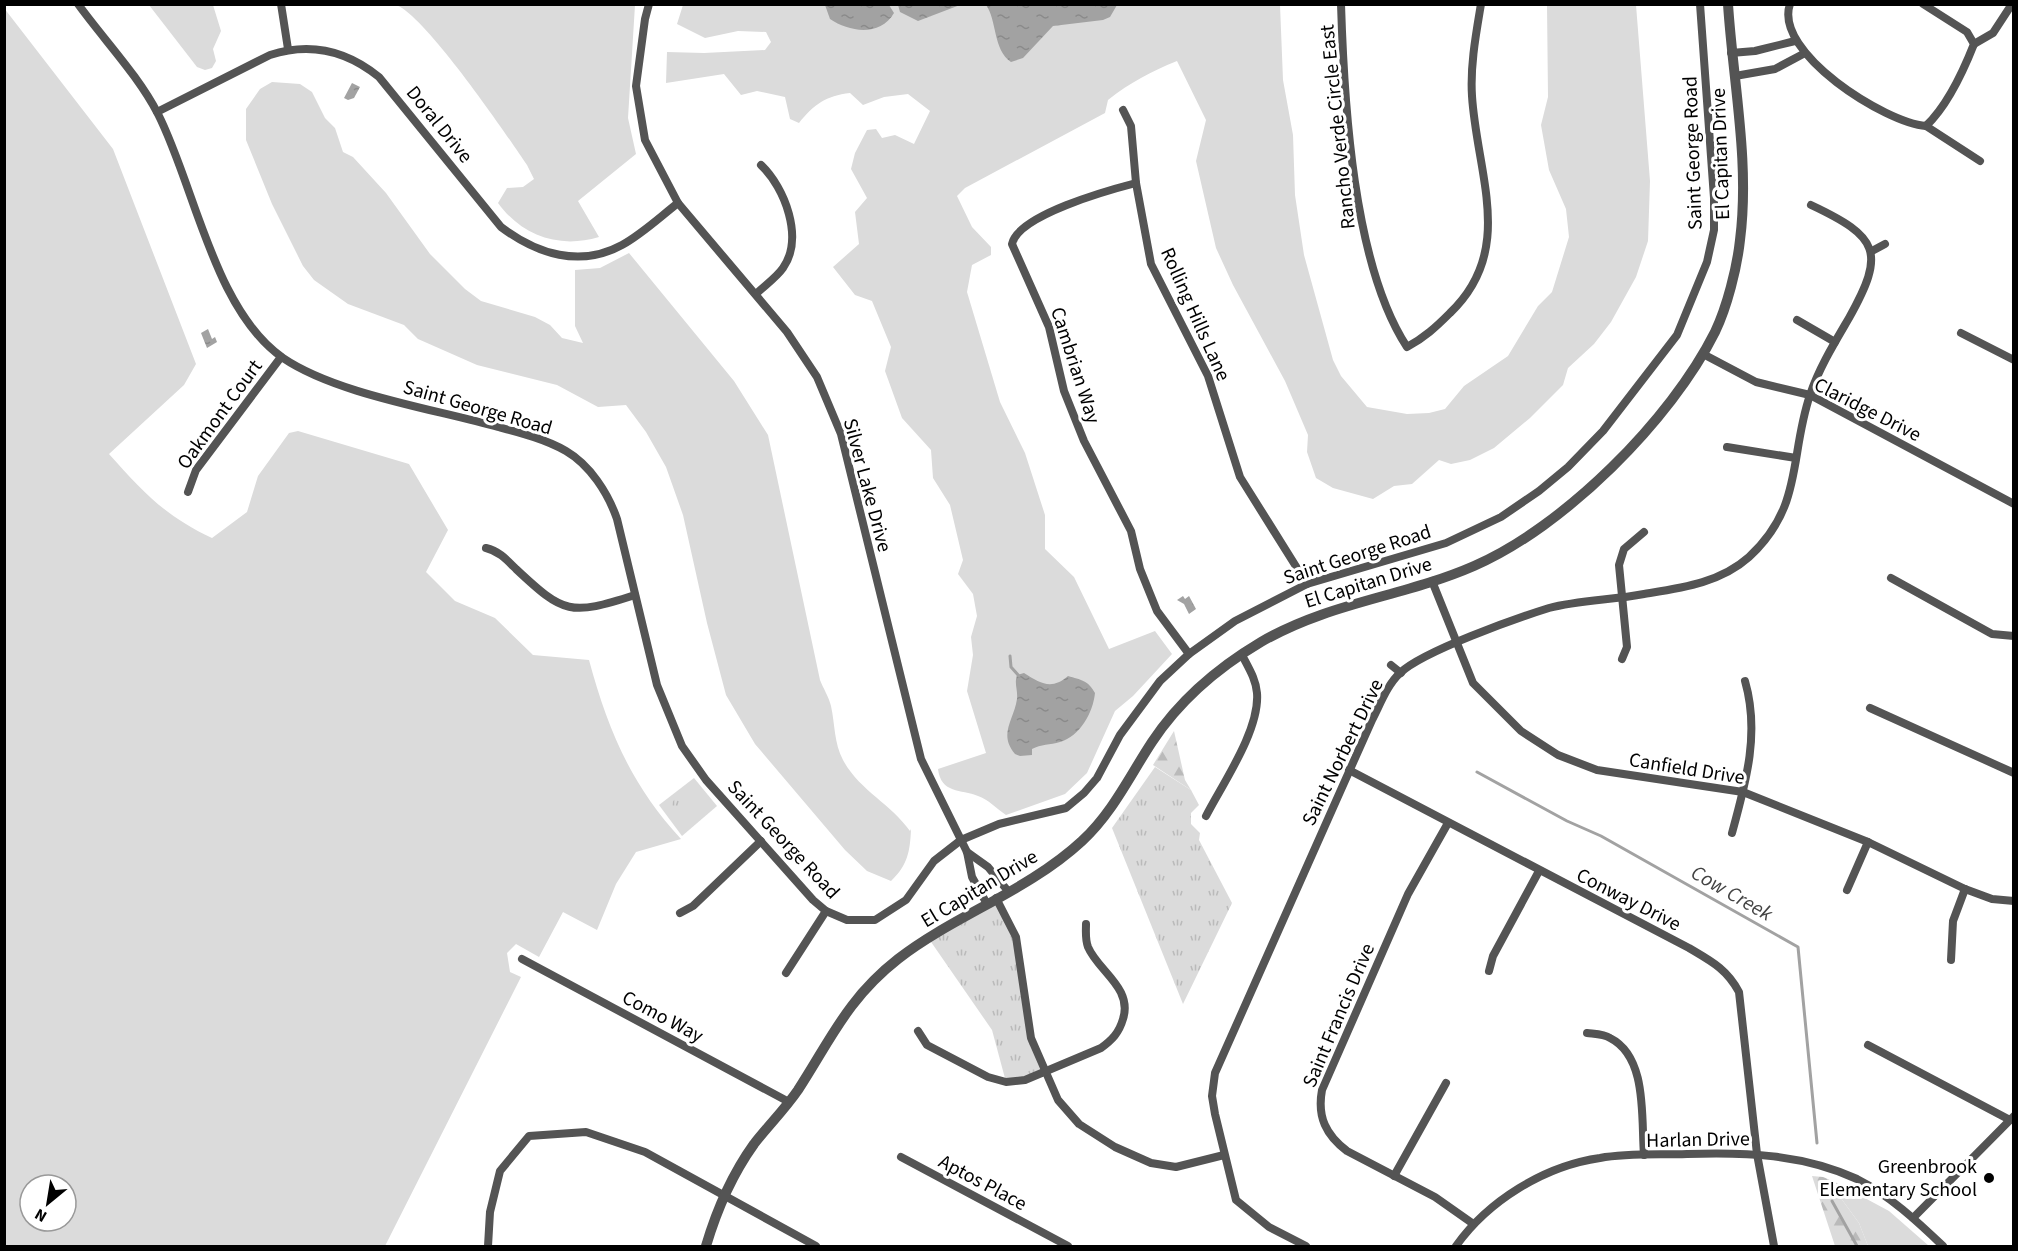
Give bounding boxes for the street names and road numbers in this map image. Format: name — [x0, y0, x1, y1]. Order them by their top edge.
street label: Rancho Verde Circle East — [1313, 23, 1363, 231]
street label: Saint George Road — [1676, 76, 1710, 230]
street label: Doral Drive — [399, 80, 479, 169]
street label: El Capitan Drive — [1705, 88, 1737, 220]
street label: Rolling Hills Lane — [1153, 243, 1237, 386]
street label: Cambrian Way — [1043, 304, 1107, 428]
street label: Oakmont Court — [171, 354, 269, 475]
street label: Claridge Drive — [1809, 371, 1926, 449]
street label: Saint George Road — [400, 373, 556, 443]
street label: Silver Lake Drive — [836, 415, 898, 555]
street label: Saint George Road — [1280, 518, 1435, 592]
street label: El Capitan Drive — [1301, 550, 1436, 616]
street label: Saint Norbert Drive — [1295, 674, 1391, 831]
street label: Canfield Drive — [1627, 746, 1747, 792]
street label: Saint George Road — [721, 774, 846, 905]
street label: El Capitan Drive — [916, 843, 1043, 935]
street label: Conway Drive — [1571, 862, 1686, 938]
street label: Saint Francis Drive — [1296, 939, 1382, 1092]
street label: Como Way — [617, 984, 709, 1050]
street label: Harlan Drive — [1646, 1125, 1750, 1155]
street label: Aptos Place — [933, 1148, 1032, 1218]

